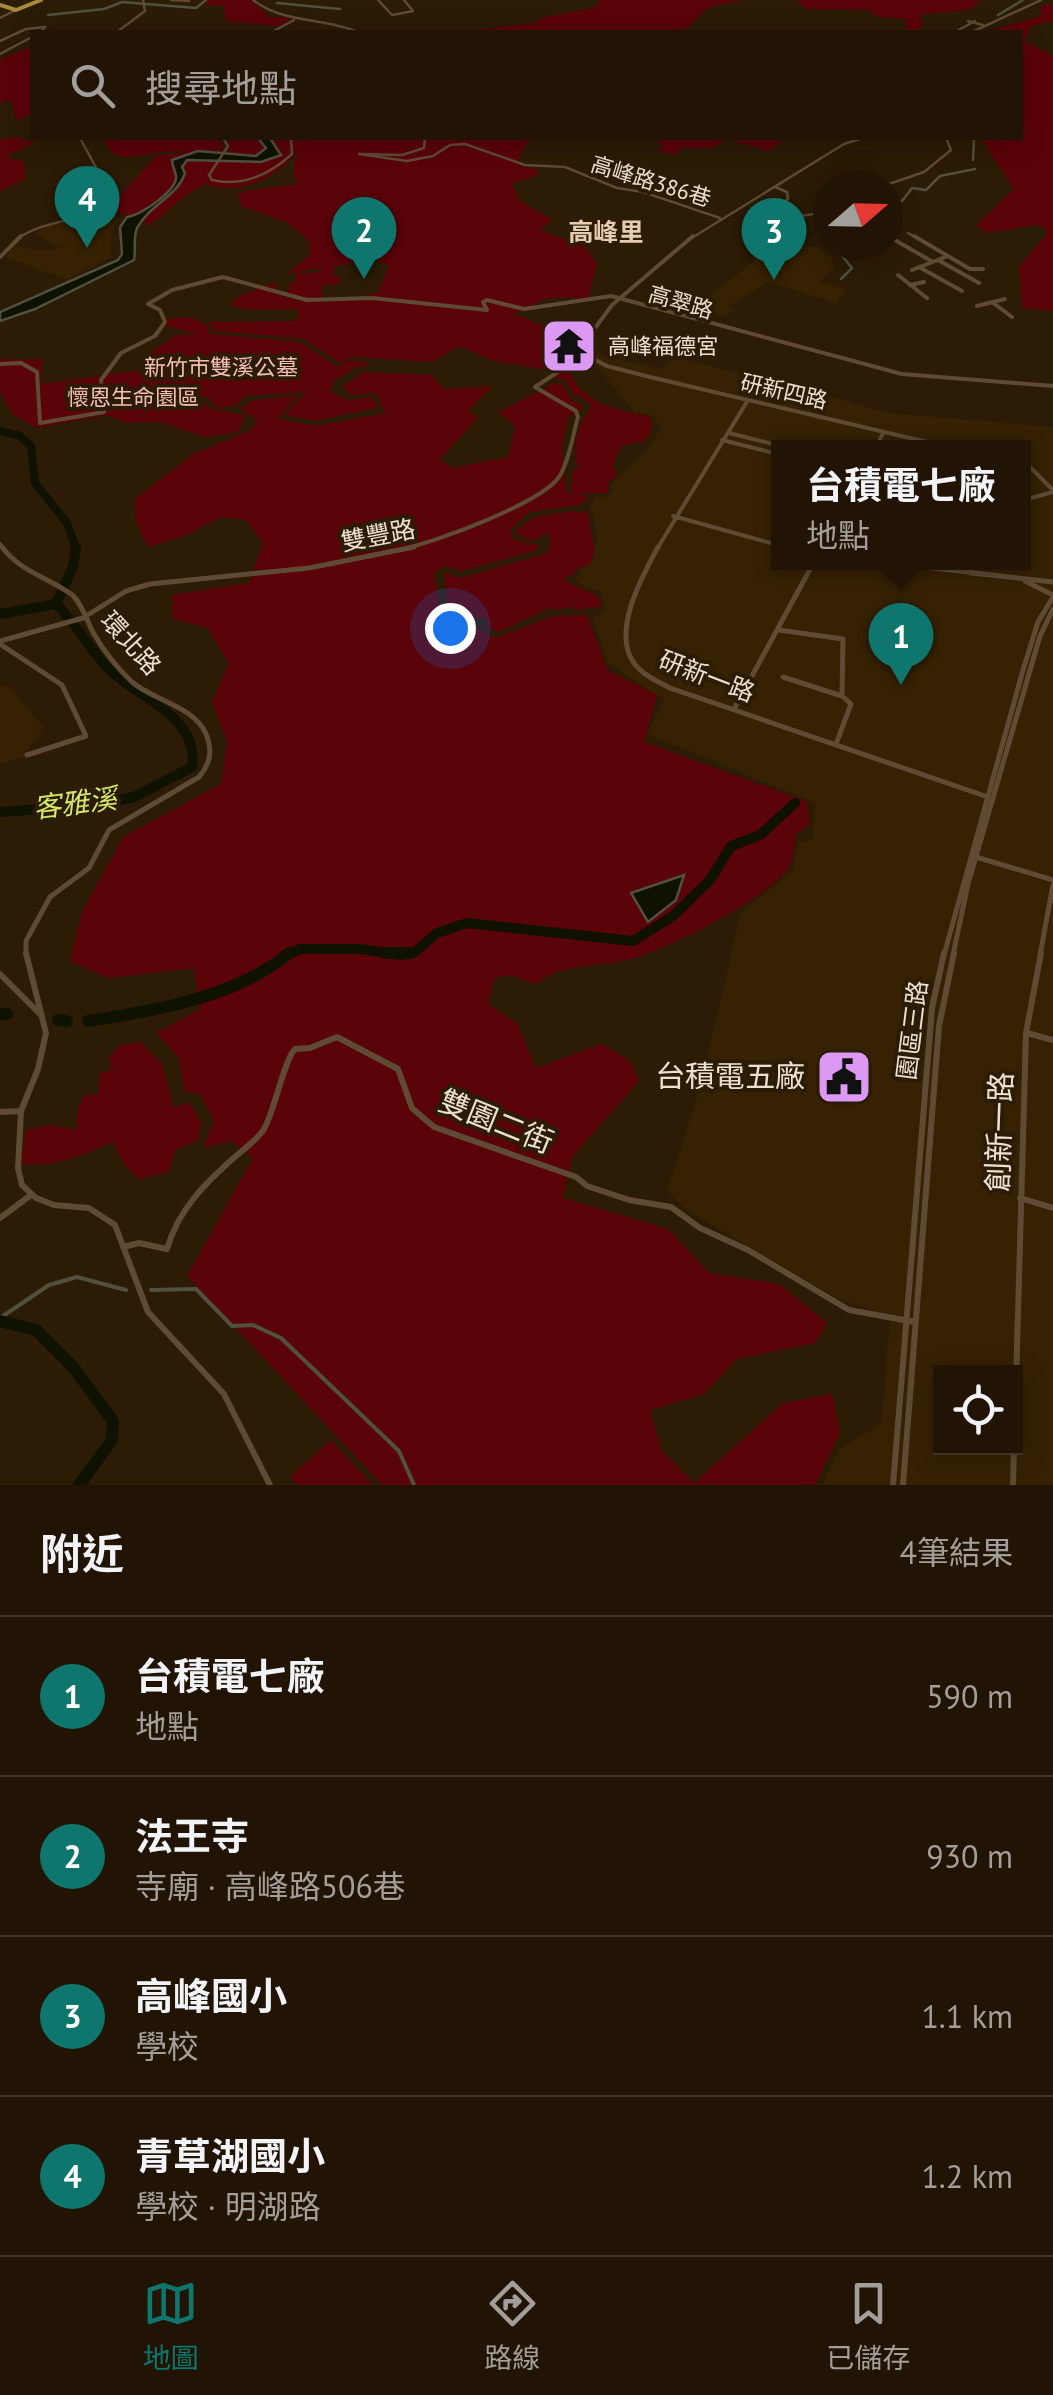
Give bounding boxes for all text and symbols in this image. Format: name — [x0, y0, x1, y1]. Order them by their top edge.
search box — [30, 30, 1023, 140]
icon: search — [65, 58, 120, 113]
text: 搜尋地點 — [145, 63, 297, 112]
street label: 高峰路386巷 — [588, 149, 714, 213]
pin: 4 — [54, 166, 120, 248]
north arrow — [813, 170, 903, 260]
pin: 2 — [332, 196, 396, 279]
pin: 3 — [742, 198, 806, 280]
district label: 高峰里 — [568, 216, 644, 248]
street label: 高翠路 — [645, 279, 717, 325]
temple icon: 高峰福德宮 — [539, 316, 599, 376]
place label: 高峰福德宮 — [608, 332, 718, 360]
park label: 新竹市雙溪公墓 — [144, 353, 298, 381]
street label: 研新四路 — [738, 367, 830, 415]
park label: 懷恩生命園區 — [67, 383, 199, 411]
popup — [771, 440, 1031, 570]
text: 台積電七廠 — [806, 460, 996, 509]
street label: 雙豐路 — [338, 512, 418, 558]
text: 地點 — [806, 514, 870, 556]
pin: 1 — [868, 602, 934, 685]
your location — [425, 603, 476, 654]
street label: 環北路 — [94, 604, 168, 682]
street label: 研新一路 — [655, 643, 759, 709]
water label: 客雅溪 — [31, 779, 123, 826]
street label: 園區三路 — [890, 978, 934, 1082]
public building icon: 台積電五廠 — [814, 1047, 874, 1107]
place label: 台積電五廠 — [655, 1056, 805, 1095]
street label: 創新一路 — [977, 1071, 1020, 1193]
street label: 雙園二街 — [434, 1080, 559, 1161]
map controls — [933, 1365, 1023, 1455]
button: locate — [933, 1365, 1023, 1455]
text: 附近 — [40, 1526, 124, 1581]
text: 4筆結果 — [900, 1531, 1013, 1573]
text: 台積電七廠 — [135, 1651, 325, 1700]
text: 1 — [63, 1675, 82, 1717]
text: 590 m — [926, 1675, 1013, 1717]
text: 地點 — [135, 1705, 199, 1747]
text: 法王寺 — [135, 1811, 249, 1860]
text: 2 — [63, 1835, 82, 1877]
text: 930 m — [926, 1835, 1013, 1877]
text: 寺廟 · 高峰路506巷 — [135, 1865, 405, 1907]
text: 高峰國小 — [135, 1971, 287, 2020]
text: 3 — [63, 1995, 82, 2037]
text: 1.1 km — [921, 1995, 1013, 2037]
text: 學校 — [135, 2025, 199, 2067]
text: 青草湖國小 — [135, 2131, 325, 2180]
text: 4 — [63, 2155, 82, 2197]
text: 1.2 km — [921, 2155, 1013, 2197]
text: 學校 · 明湖路 — [135, 2185, 321, 2227]
tab: 地圖 — [143, 2276, 199, 2376]
tab: 路線 — [484, 2276, 540, 2376]
tab: 已儲存 — [826, 2276, 910, 2376]

